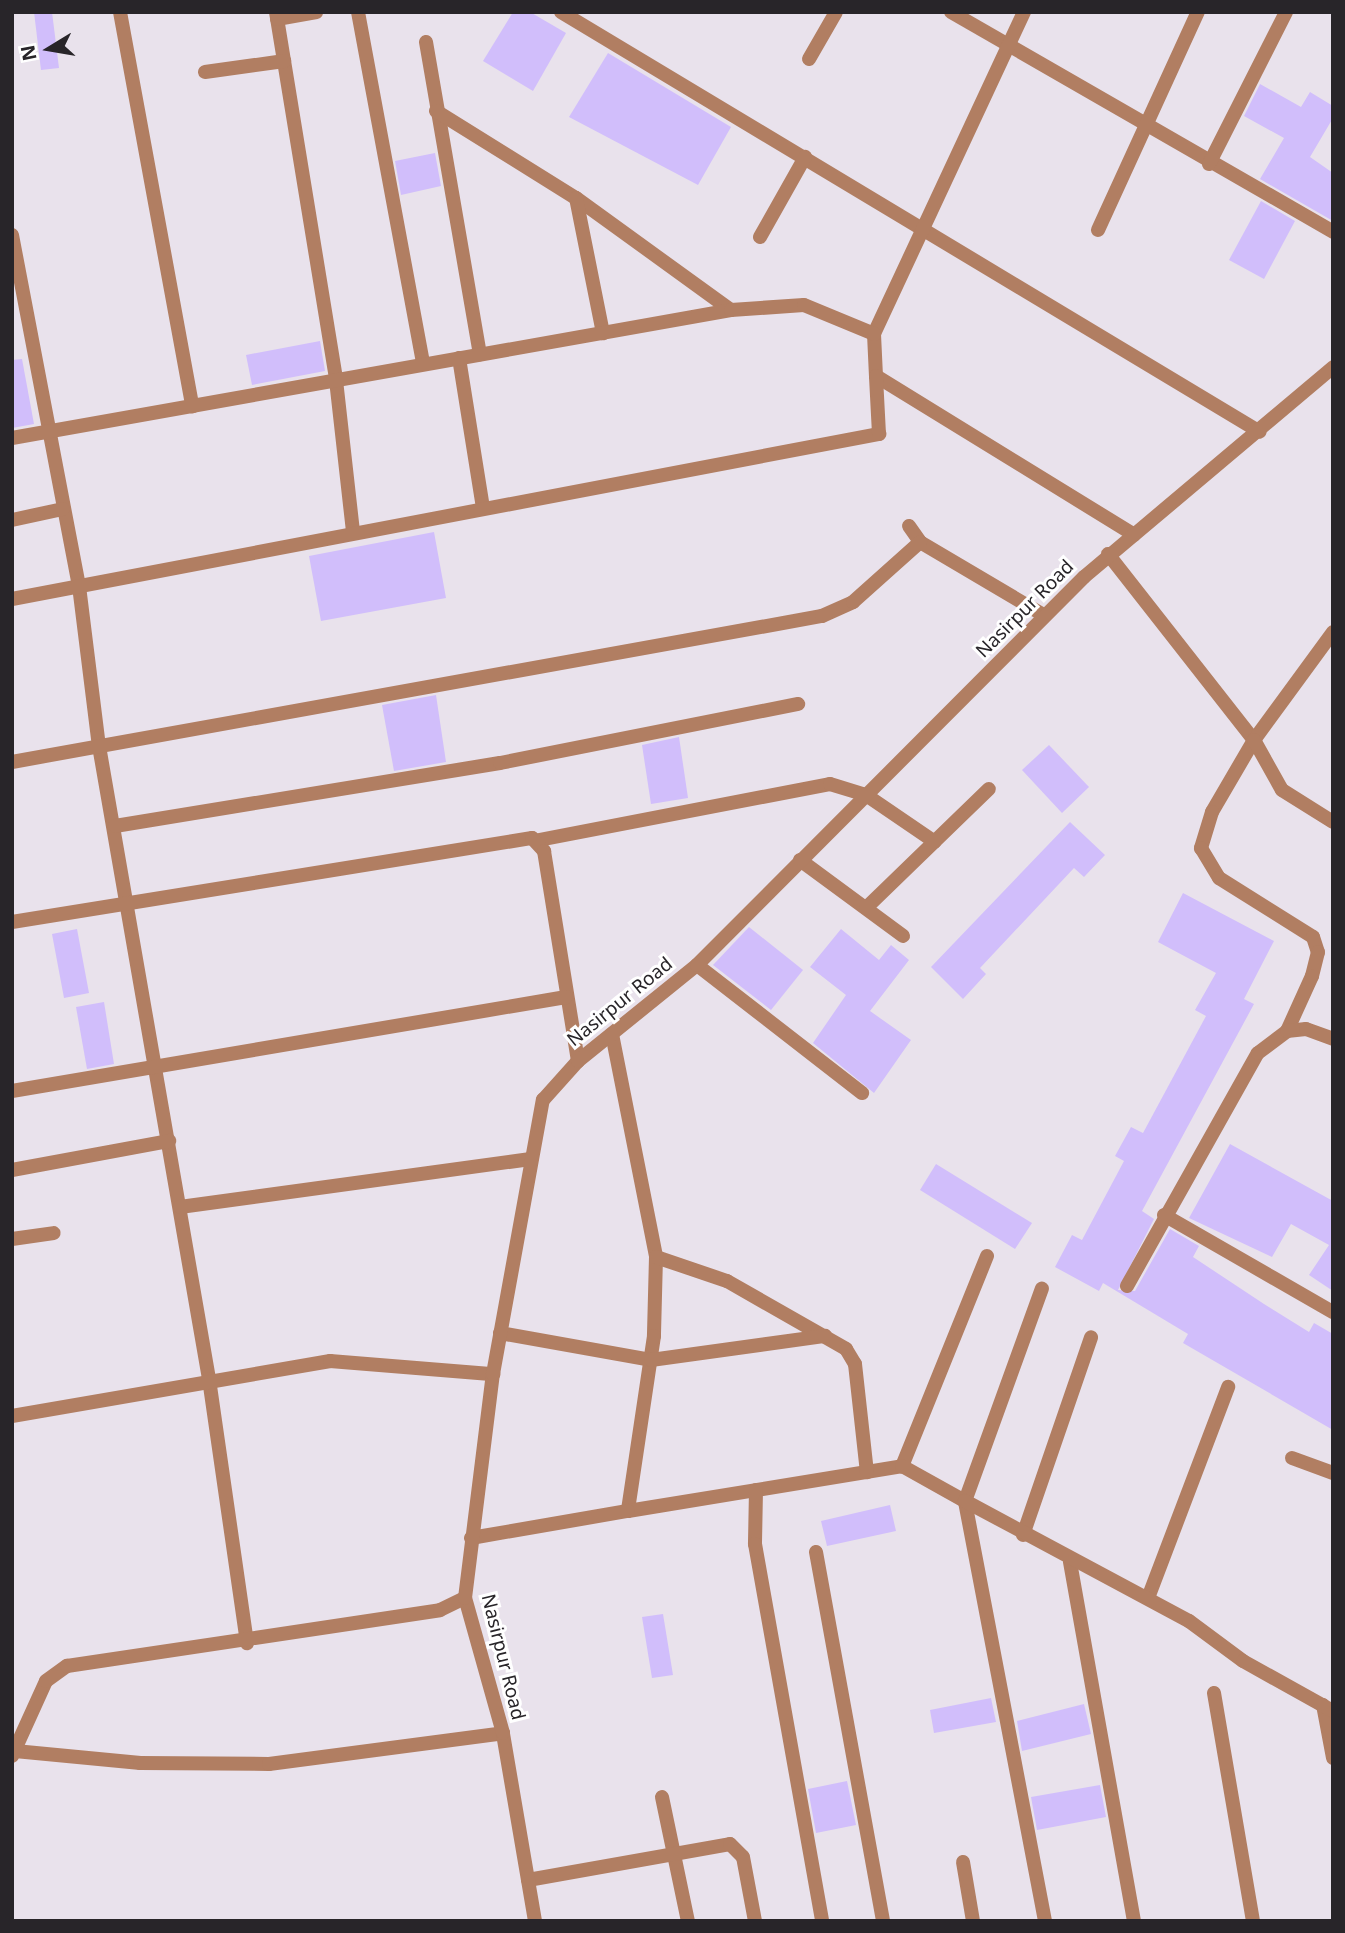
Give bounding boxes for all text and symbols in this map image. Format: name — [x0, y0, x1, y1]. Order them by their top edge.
north arrow — [14, 14, 84, 84]
text: N — [14, 43, 43, 63]
street label: Nasirpur Road — [971, 555, 1079, 663]
street label: Nasirpur Road — [563, 953, 677, 1051]
street label: Nasirpur Road — [476, 1592, 530, 1722]

